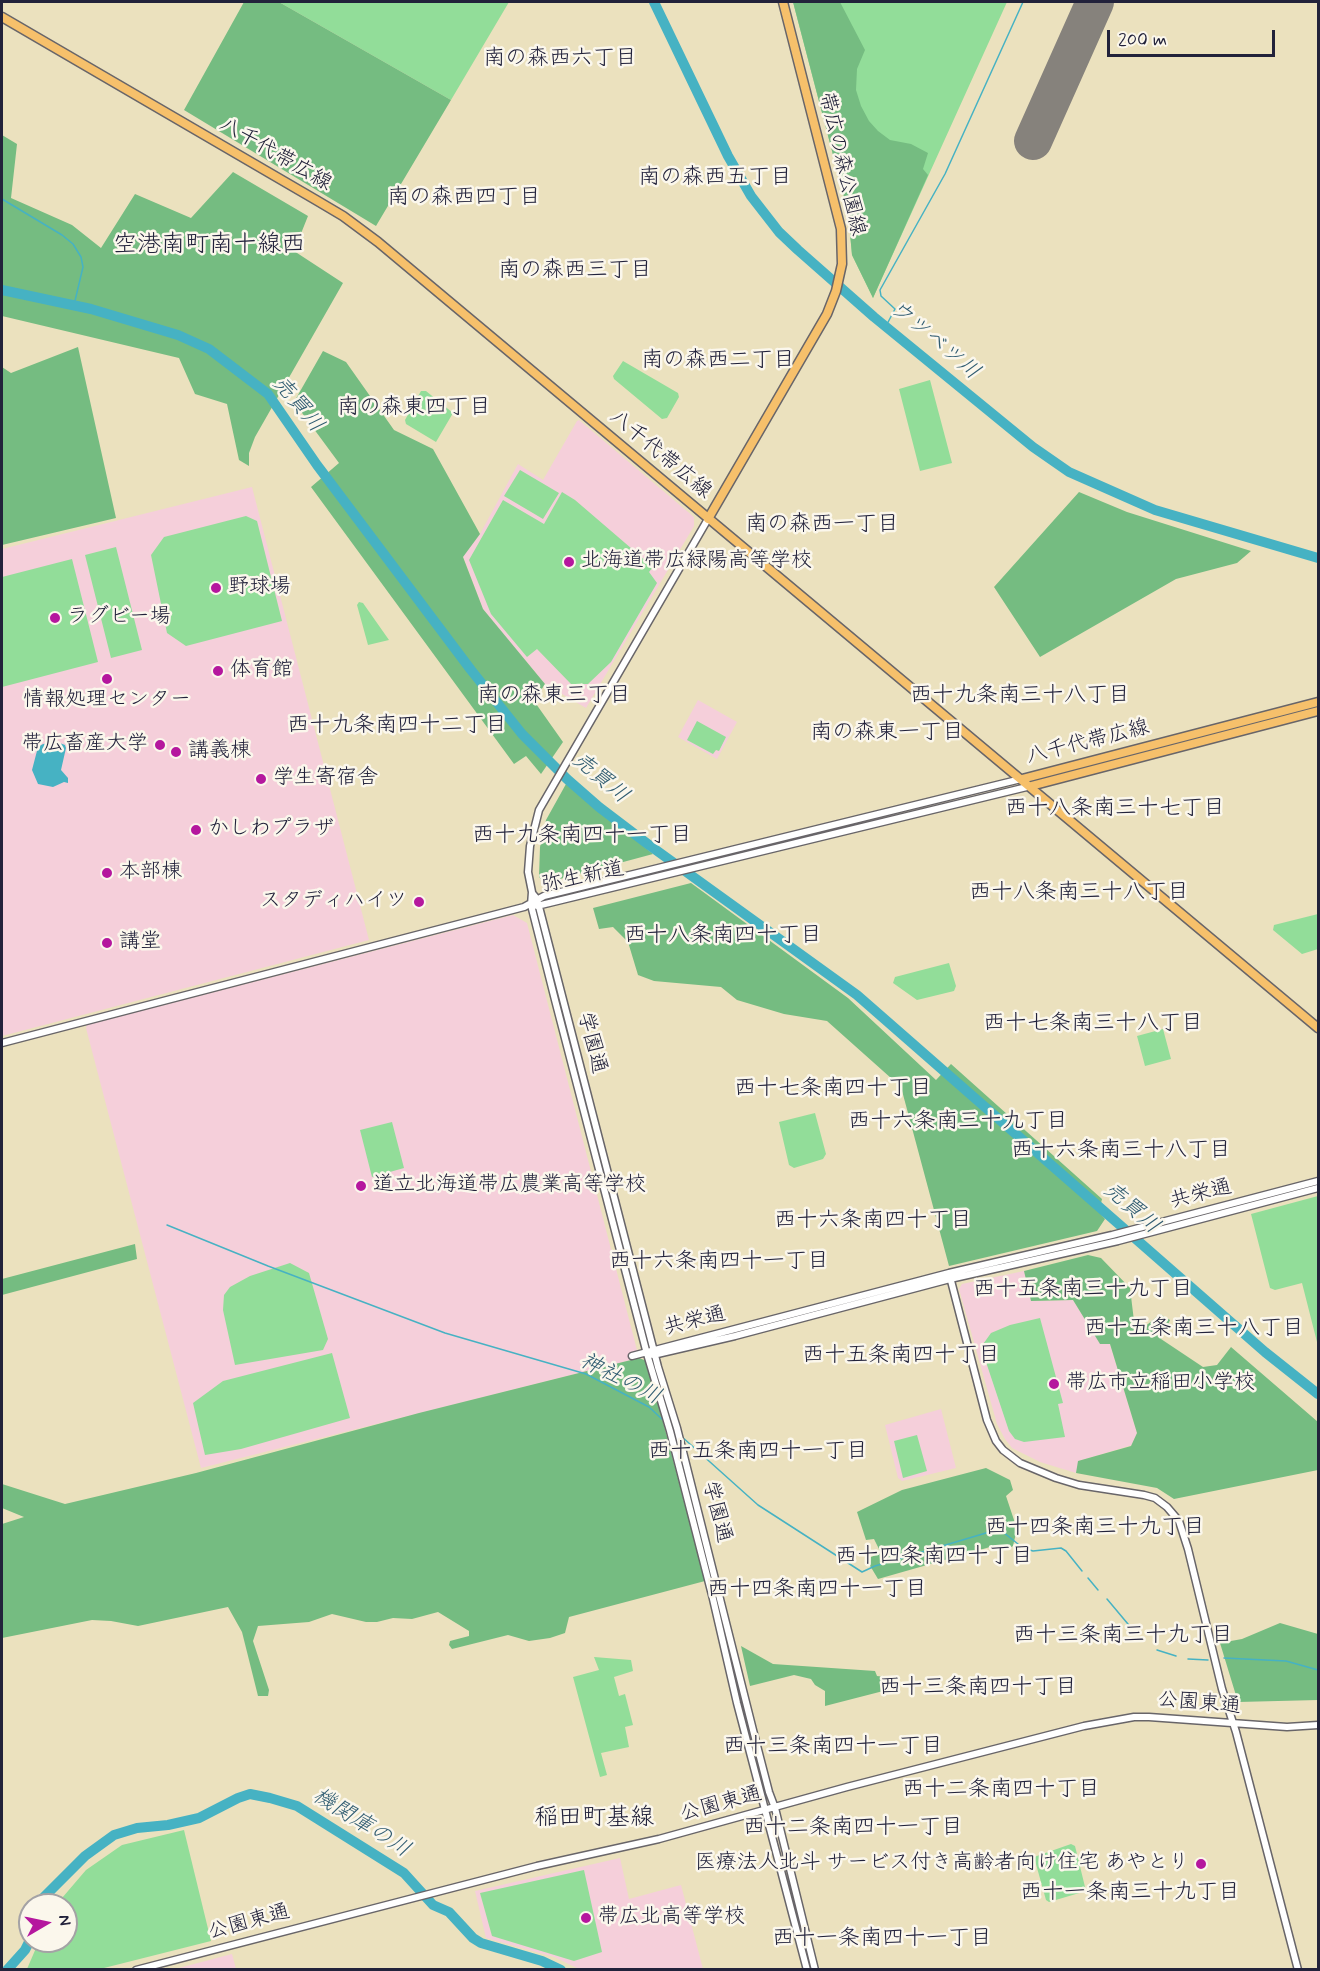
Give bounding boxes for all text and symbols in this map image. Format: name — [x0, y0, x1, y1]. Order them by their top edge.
scale bar — [1110, 18, 1278, 56]
text: 200 m — [1118, 28, 1167, 52]
district label: 南の森西六丁目 — [483, 46, 637, 72]
street label: 帯広の森公園線 — [812, 90, 870, 238]
street label: 八千代帯広線 — [214, 113, 336, 197]
district label: 南の森西五丁目 — [638, 165, 792, 191]
district label: 南の森西四丁目 — [387, 185, 541, 211]
district label: 空港南町南十線西 — [113, 232, 305, 260]
district label: 南の森西三丁目 — [498, 258, 652, 284]
water label: ウツベツ川 — [883, 296, 985, 386]
district label: 南の森西二丁目 — [641, 348, 795, 374]
water label: 売買川 — [266, 371, 328, 439]
district label: 南の森東四丁目 — [337, 395, 491, 421]
street label: 八千代帯広線 — [604, 405, 716, 505]
district label: 南の森西一丁目 — [745, 512, 899, 538]
place label: 北海道帯広緑陽高等学校 — [581, 549, 812, 575]
marker: 北海道帯広緑陽高等学校 — [562, 555, 576, 569]
place label: 野球場 — [228, 575, 291, 601]
marker: 野球場 — [209, 581, 223, 595]
place label: ラグビー場 — [67, 605, 171, 631]
marker: ラグビー場 — [48, 611, 62, 625]
place label: 体育館 — [230, 658, 293, 684]
marker: 体育館 — [211, 664, 225, 678]
marker: 情報処理センター — [100, 672, 114, 686]
district label: 南の森東三丁目 — [477, 683, 631, 709]
district label: 西十九条南三十八丁目 — [910, 683, 1130, 709]
place label: 情報処理センター — [23, 688, 191, 714]
district label: 西十九条南四十二丁目 — [287, 713, 507, 739]
street label: 八千代帯広線 — [1024, 716, 1152, 770]
district label: 南の森東一丁目 — [810, 720, 964, 746]
place label: 帯広畜産大学 — [22, 732, 148, 758]
marker: 帯広畜産大学 — [153, 738, 167, 752]
place label: 講義棟 — [188, 739, 251, 765]
marker: 講義棟 — [169, 745, 183, 759]
water label: 売買川 — [566, 748, 634, 810]
place label: 学生寄宿舎 — [273, 766, 378, 792]
marker: 学生寄宿舎 — [254, 772, 268, 786]
district label: 西十八条南三十七丁目 — [1005, 796, 1225, 822]
place label: かしわプラザ — [208, 817, 334, 843]
marker: かしわプラザ — [189, 823, 203, 837]
district label: 西十九条南四十一丁目 — [472, 823, 692, 849]
street label: 弥生新道 — [539, 857, 627, 899]
place label: 本部棟 — [119, 860, 182, 886]
marker: 本部棟 — [100, 866, 114, 880]
district label: 西十八条南三十八丁目 — [969, 880, 1189, 906]
place label: スタディハイツ — [260, 889, 407, 915]
marker: スタディハイツ — [412, 895, 426, 909]
district label: 西十八条南四十丁目 — [624, 923, 822, 949]
place label: 講堂 — [119, 930, 161, 956]
marker: 講堂 — [100, 936, 114, 950]
street label: 学園通 — [571, 1009, 611, 1077]
district label: 西十七条南三十八丁目 — [983, 1011, 1203, 1037]
district label: 西十七条南四十丁目 — [734, 1076, 932, 1102]
district label: 西十六条南三十九丁目 — [848, 1109, 1068, 1135]
district label: 西十六条南三十八丁目 — [1011, 1138, 1231, 1164]
place label: 道立北海道帯広農業高等学校 — [373, 1173, 646, 1199]
street label: 共栄通 — [1167, 1175, 1235, 1215]
water label: 売買川 — [1097, 1177, 1165, 1241]
marker: 道立北海道帯広農業高等学校 — [354, 1179, 368, 1193]
district label: 西十六条南四十丁目 — [774, 1208, 972, 1234]
district label: 西十六条南四十一丁目 — [609, 1249, 829, 1275]
district label: 西十五条南三十九丁目 — [973, 1277, 1193, 1303]
street label: 共栄通 — [661, 1302, 729, 1342]
district label: 西十五条南三十八丁目 — [1084, 1316, 1304, 1342]
district label: 西十五条南四十丁目 — [802, 1343, 1000, 1369]
water label: 神社の川 — [575, 1348, 665, 1412]
place label: 帯広市立稲田小学校 — [1066, 1371, 1255, 1397]
marker: 帯広市立稲田小学校 — [1047, 1377, 1061, 1391]
district label: 西十五条南四十一丁目 — [648, 1439, 868, 1465]
street label: 学園通 — [696, 1478, 736, 1546]
district label: 西十四条南三十九丁目 — [985, 1515, 1205, 1541]
district label: 西十四条南四十丁目 — [835, 1544, 1033, 1570]
district label: 西十四条南四十一丁目 — [707, 1577, 927, 1603]
district label: 西十三条南三十九丁目 — [1013, 1623, 1233, 1649]
district label: 西十三条南四十丁目 — [879, 1675, 1077, 1701]
street label: 公園東通 — [1156, 1688, 1242, 1720]
district label: 西十三条南四十一丁目 — [723, 1734, 943, 1760]
district label: 西十二条南四十丁目 — [902, 1777, 1100, 1803]
street label: 公園東通 — [677, 1782, 765, 1828]
water label: 機関庫の川 — [307, 1784, 415, 1864]
district label: 稲田町基線 — [534, 1805, 654, 1833]
district label: 西十二条南四十一丁目 — [743, 1815, 963, 1841]
place label: 医療法人北斗 サービス付き高齢者向け住宅 あやとり — [695, 1851, 1189, 1877]
marker: 医療法人北斗 サービス付き高齢者向け住宅 あやとり — [1194, 1857, 1208, 1871]
district label: 西十一条南三十九丁目 — [1020, 1880, 1240, 1906]
north arrow — [18, 1893, 78, 1953]
street label: 公園東通 — [205, 1900, 293, 1946]
place label: 帯広北高等学校 — [598, 1905, 745, 1931]
marker: 帯広北高等学校 — [579, 1911, 593, 1925]
text: N — [53, 1914, 76, 1927]
district label: 西十一条南四十一丁目 — [772, 1926, 992, 1952]

